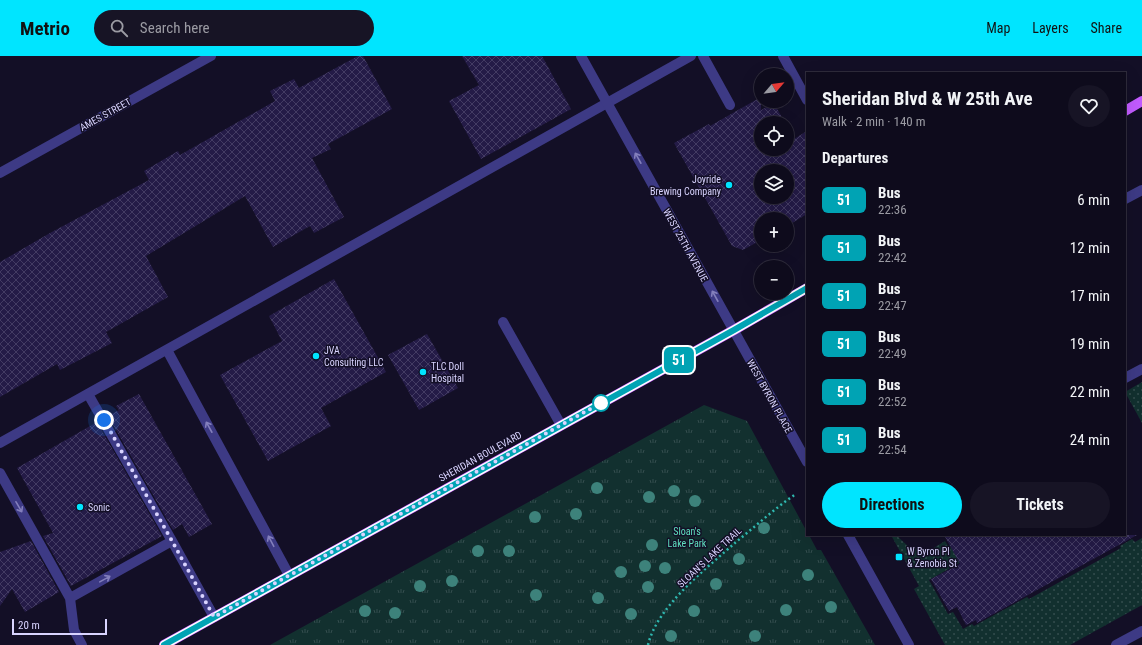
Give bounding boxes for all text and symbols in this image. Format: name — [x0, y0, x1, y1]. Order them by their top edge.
search box — [94, 10, 374, 46]
text: Metrio — [20, 17, 70, 40]
icon: search — [108, 17, 130, 39]
text: Search here — [140, 19, 210, 37]
text: Map — [986, 20, 1010, 36]
text: Layers — [1032, 20, 1069, 36]
text: Share — [1091, 20, 1122, 36]
north arrow — [754, 68, 794, 108]
map controls — [754, 68, 794, 300]
button: heart — [1068, 85, 1110, 127]
text: Sheridan Blvd & W 25th Ave — [822, 87, 1033, 110]
street label: AMES STREET — [78, 96, 133, 133]
text: Walk · 2 min · 140 m — [822, 114, 926, 129]
button: locate — [754, 116, 794, 156]
text: Departures — [822, 149, 888, 167]
one-way arrow — [633, 152, 641, 164]
button: layers — [754, 164, 794, 204]
place label: Joyride Brewing Company — [650, 174, 721, 197]
marker: Joyride Brewing Company — [724, 180, 734, 190]
text: Bus — [878, 184, 901, 202]
text: 6 min — [1077, 191, 1110, 209]
text: 51 — [837, 192, 851, 208]
text: 22:36 — [878, 202, 907, 217]
street label: WEST 25TH AVENUE — [661, 207, 710, 284]
button: + — [754, 212, 794, 252]
text: Bus — [878, 232, 901, 250]
text: 12 min — [1070, 239, 1110, 257]
text: 51 — [837, 240, 851, 256]
text: 22:42 — [878, 250, 907, 265]
button: − — [754, 260, 794, 300]
text: Bus — [878, 280, 901, 298]
text: 17 min — [1070, 287, 1110, 305]
text: 51 — [837, 288, 851, 304]
one-way arrow — [710, 290, 718, 302]
text: 22:47 — [878, 298, 907, 313]
text: Bus — [878, 328, 901, 346]
text: 19 min — [1070, 335, 1110, 353]
text: 51 — [837, 336, 851, 352]
place label: JVA Consulting LLC — [324, 345, 384, 368]
text: 22:49 — [878, 346, 907, 361]
line badge: 51 — [661, 347, 697, 373]
marker: JVA Consulting LLC — [311, 351, 321, 361]
text: 51 — [672, 352, 686, 368]
street label: WEST BYRON PLACE — [745, 358, 794, 435]
place label: TLC Doll Hospital — [431, 361, 464, 384]
marker: TLC Doll Hospital — [418, 367, 428, 377]
text: Bus — [878, 376, 901, 394]
text: 22 min — [1070, 383, 1110, 401]
text: 51 — [837, 384, 851, 400]
unlabelled marker — [592, 394, 610, 412]
text: 22:52 — [878, 394, 907, 409]
your location — [94, 410, 114, 430]
one-way arrow — [204, 421, 212, 433]
text: Bus — [878, 424, 901, 442]
street label: SHERIDAN BOULEVARD — [437, 429, 524, 484]
text: 24 min — [1070, 431, 1110, 449]
text: 51 — [837, 432, 851, 448]
text: 22:54 — [878, 442, 907, 457]
button: Directions — [822, 482, 962, 528]
button: Tickets — [970, 482, 1110, 528]
one-way arrow — [16, 501, 24, 513]
marker: Sonic — [75, 502, 85, 512]
place label: Sonic — [88, 502, 110, 513]
street label: SLOAN'S LAKE TRAIL — [675, 525, 744, 590]
park label: Sloan's Lake Park — [668, 526, 707, 549]
one-way arrow — [267, 535, 274, 547]
place label: W Byron Pl & Zenobia St — [907, 546, 957, 569]
marker: W Byron Pl & Zenobia St — [894, 552, 904, 562]
one-way arrow — [98, 574, 110, 582]
scale bar — [12, 617, 107, 636]
text: 20 m — [18, 619, 40, 632]

